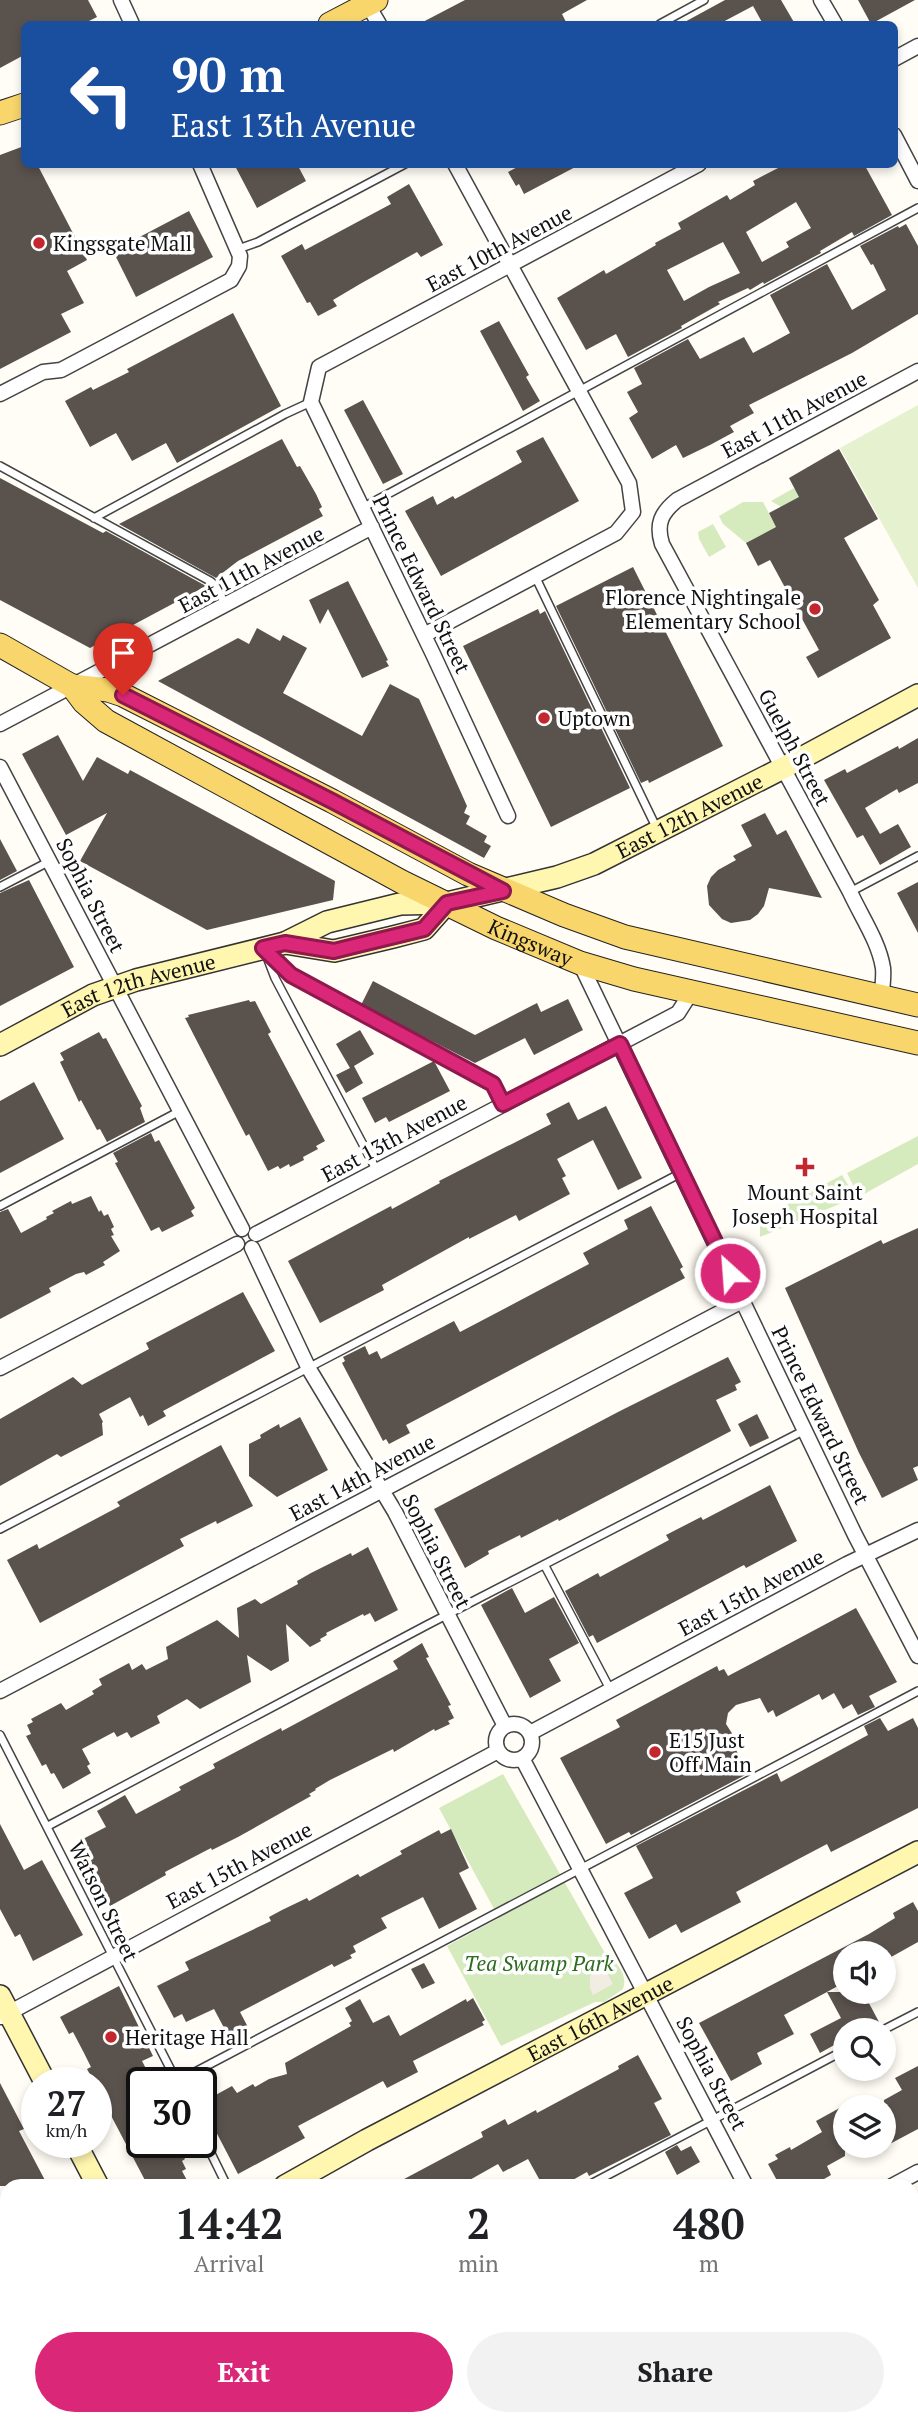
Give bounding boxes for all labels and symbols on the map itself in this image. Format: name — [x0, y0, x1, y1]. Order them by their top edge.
street label: East 10th Avenue — [421, 198, 577, 298]
place label: Kingsgate Mall — [53, 229, 192, 257]
marker: Kingsgate Mall — [31, 235, 47, 251]
street label: East 11th Avenue — [716, 364, 872, 464]
street label: Prince Edward Street — [367, 490, 477, 678]
street label: East 11th Avenue — [173, 519, 329, 619]
place label: Florence Nightingale Elementary School — [605, 583, 801, 635]
marker: Florence Nightingale Elementary School — [807, 601, 823, 617]
pin — [93, 623, 153, 695]
street label: Guelph Street — [752, 684, 838, 811]
place label: Uptown — [558, 704, 631, 732]
marker: Uptown — [536, 710, 552, 726]
street label: East 12th Avenue — [611, 767, 767, 864]
street label: Sophia Street — [50, 833, 132, 957]
street label: Kingsway — [484, 912, 577, 973]
street label: East 12th Avenue — [56, 947, 218, 1023]
street label: East 13th Avenue — [316, 1088, 472, 1188]
marker: Mount Saint Joseph Hospital — [795, 1157, 815, 1177]
place label: Mount Saint Joseph Hospital — [732, 1178, 878, 1230]
position arrow — [693, 1236, 767, 1310]
street label: Prince Edward Street — [766, 1321, 876, 1509]
street label: East 14th Avenue — [284, 1427, 440, 1527]
street label: Sophia Street — [396, 1489, 478, 1613]
street label: East 15th Avenue — [673, 1542, 829, 1642]
place label: E15 Just Off Main — [669, 1726, 752, 1778]
marker: E15 Just Off Main — [647, 1744, 663, 1760]
street label: East 15th Avenue — [161, 1815, 317, 1915]
street label: Watson Street — [63, 1836, 145, 1966]
park label: Tea Swamp Park — [464, 1949, 615, 1977]
street label: East 16th Avenue — [522, 1969, 678, 2068]
street label: Sophia Street — [670, 2011, 754, 2135]
place label: Heritage Hall — [125, 2023, 249, 2051]
marker: Heritage Hall — [103, 2029, 119, 2045]
speed limit sign: 30 — [126, 2067, 217, 2158]

